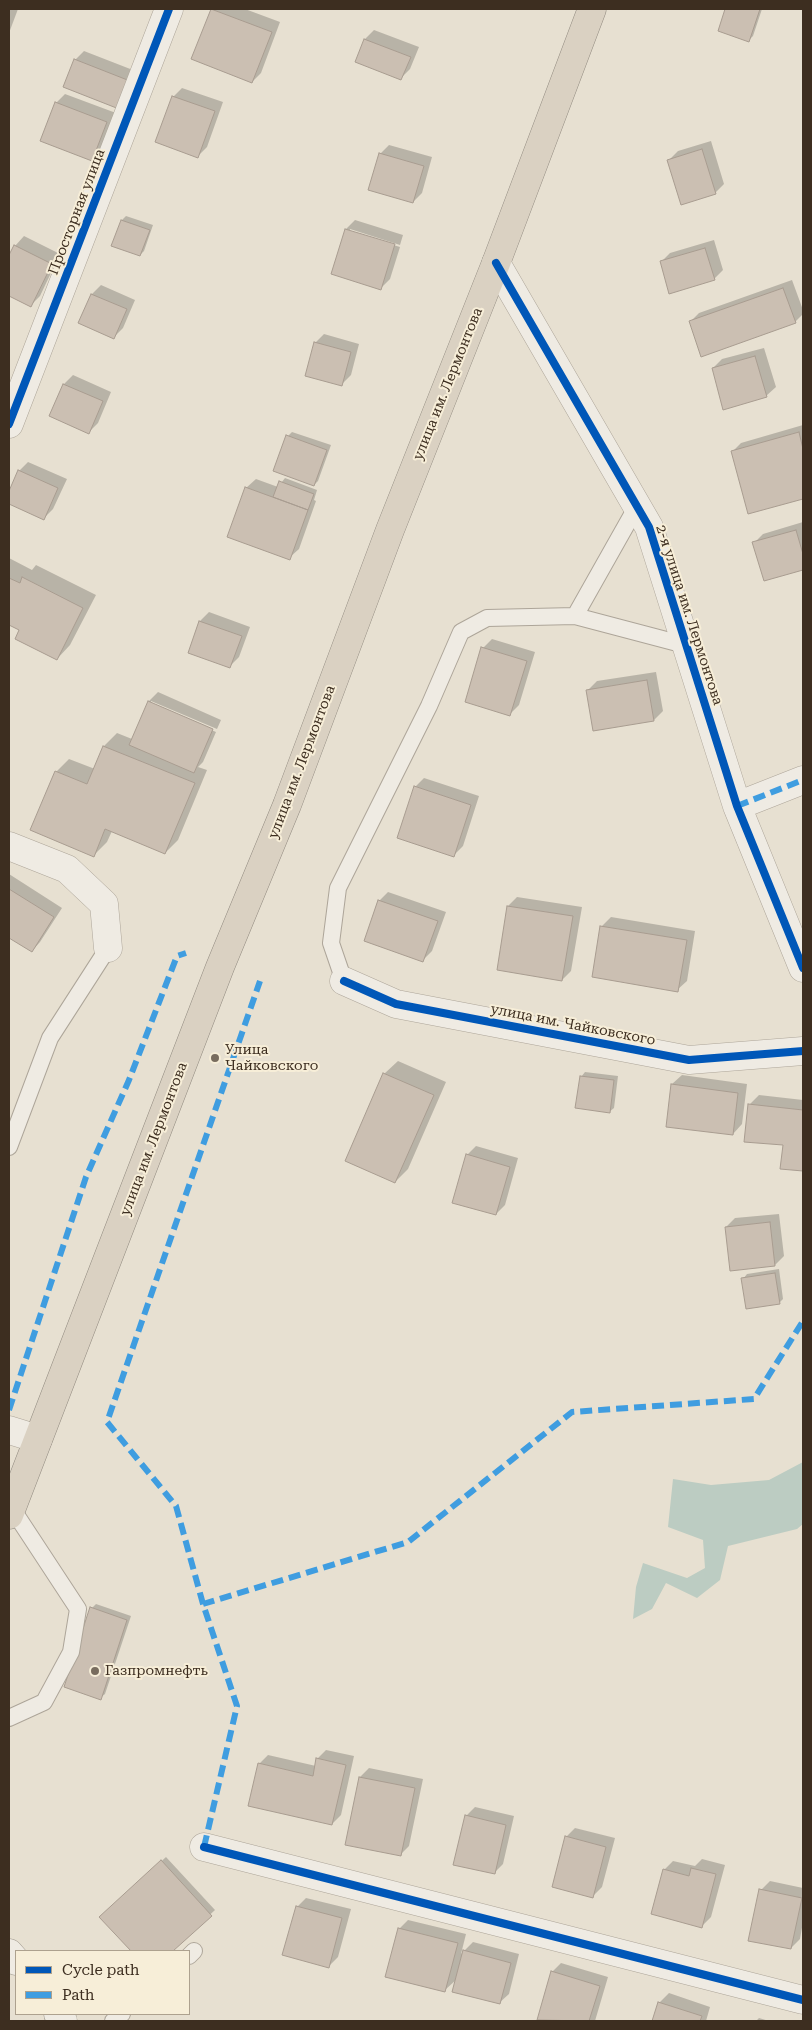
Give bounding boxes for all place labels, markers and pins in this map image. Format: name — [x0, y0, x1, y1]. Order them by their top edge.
place label: Улица Чайковского — [225, 1042, 318, 1074]
marker: Улица Чайковского — [209, 1052, 221, 1064]
place label: Газпромнефть — [105, 1663, 208, 1679]
marker: Газпромнефть — [89, 1665, 101, 1677]

